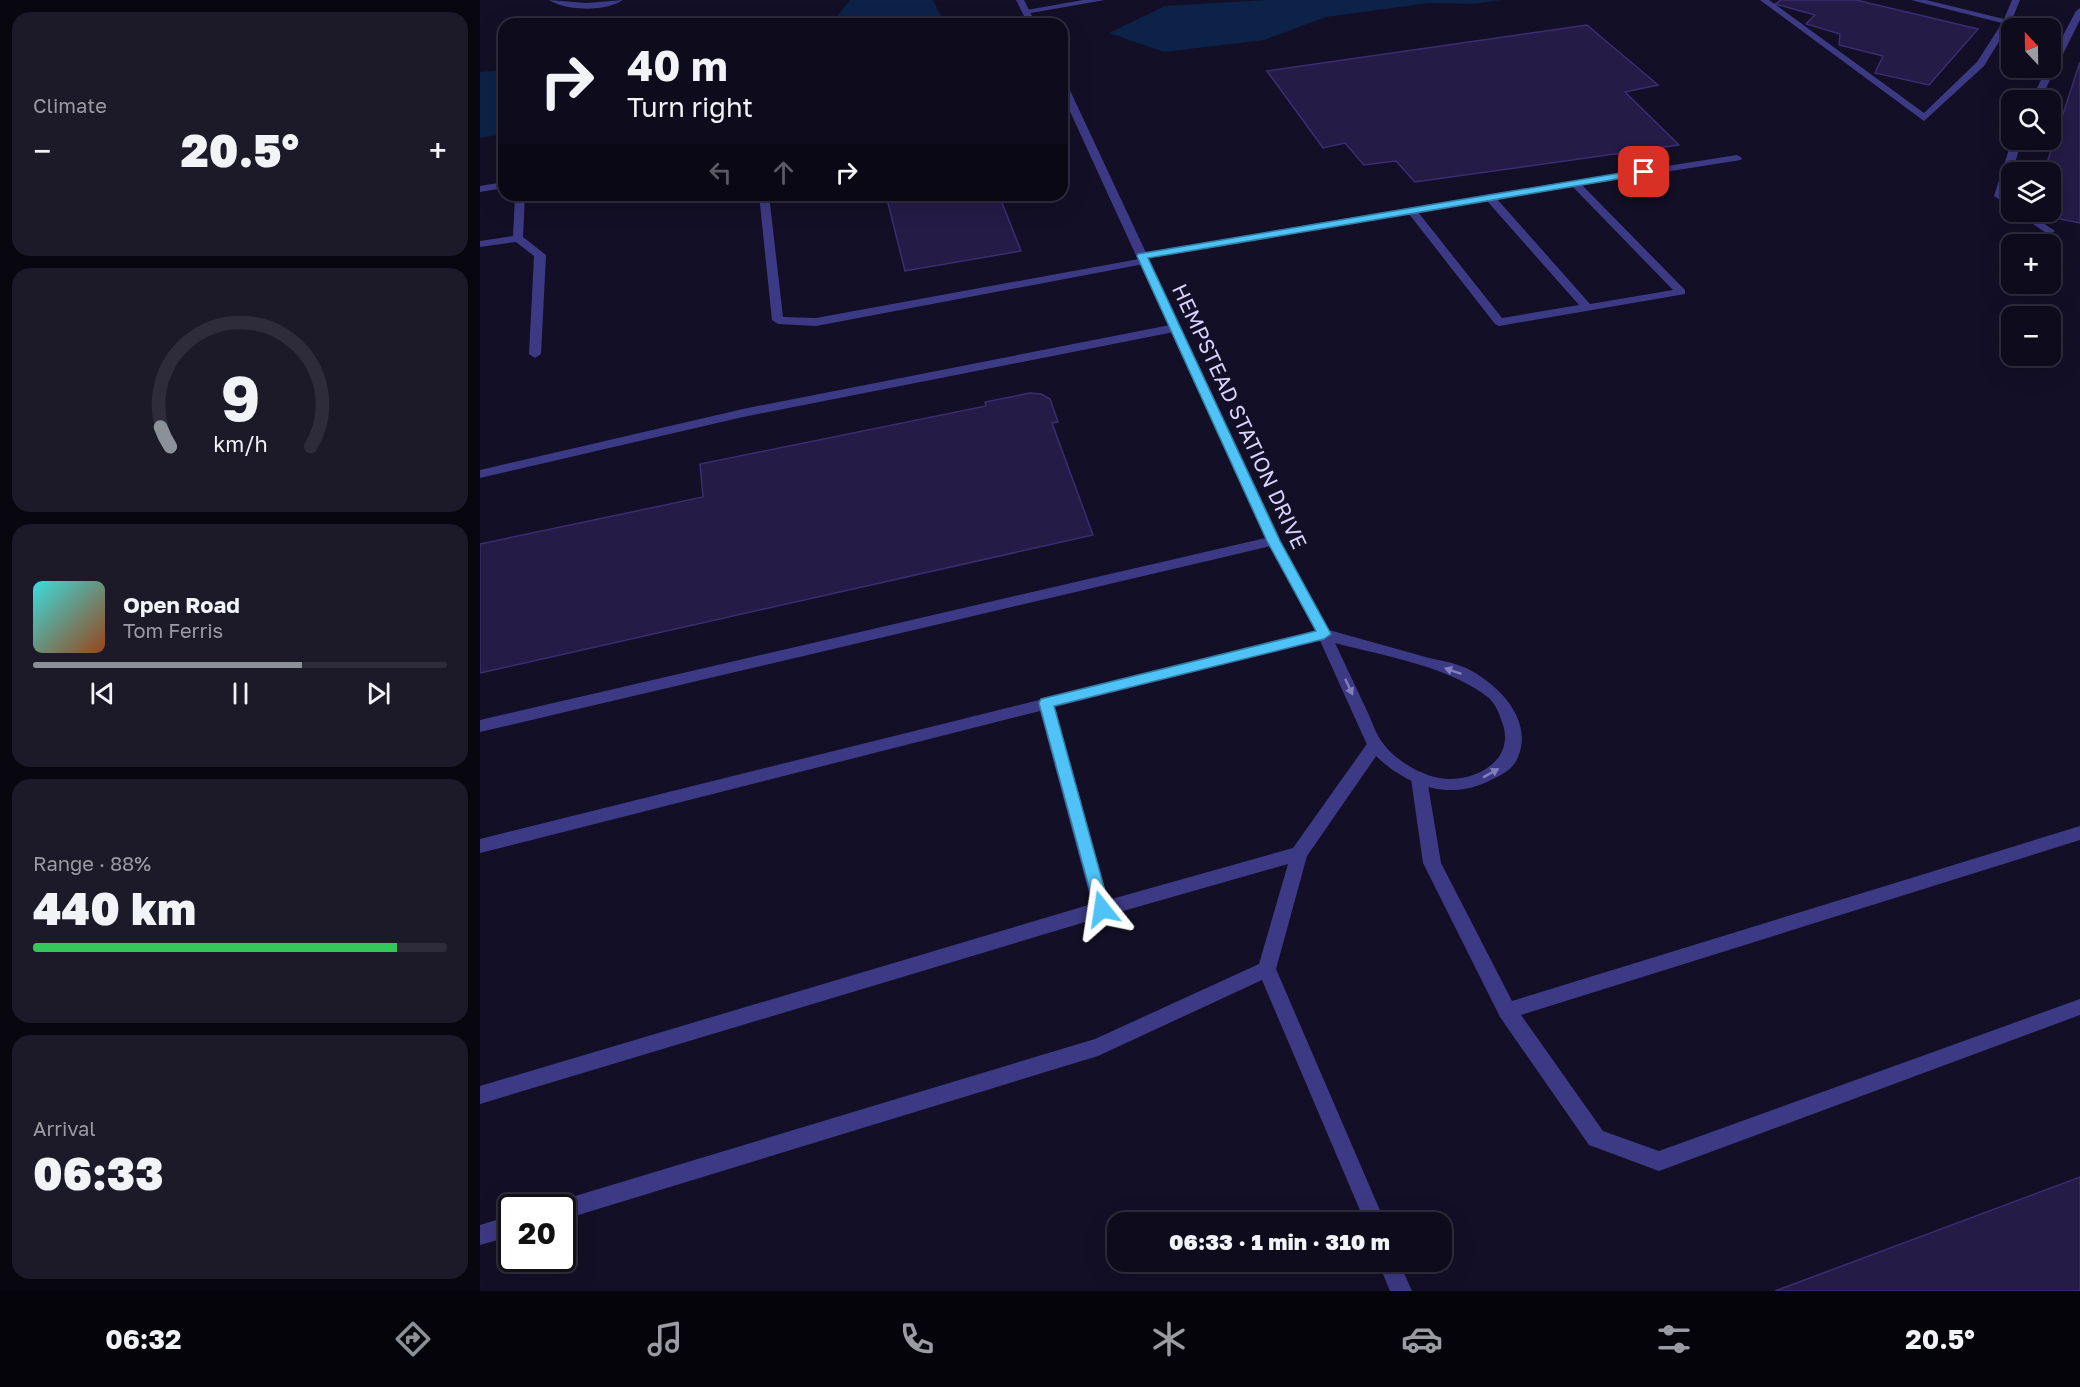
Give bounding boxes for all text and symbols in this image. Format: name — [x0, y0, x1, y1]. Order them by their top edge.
north arrow — [2001, 18, 2061, 78]
map controls — [2001, 18, 2061, 366]
text: 40 m — [627, 40, 728, 90]
icon: right — [528, 42, 606, 120]
button: search — [2001, 90, 2061, 150]
text: Turn right — [627, 91, 753, 123]
text: Climate — [33, 93, 107, 117]
text: 20.5° — [181, 123, 299, 177]
text: − — [33, 131, 51, 170]
text: + — [429, 131, 447, 170]
pin — [1618, 146, 1669, 197]
icon: arrive — [1627, 155, 1660, 188]
icon: left — [704, 156, 737, 189]
icon: ahead — [767, 156, 800, 189]
icon: right — [830, 156, 863, 189]
button: layers — [2001, 162, 2061, 222]
button: + — [2001, 234, 2061, 294]
street label: HEMPSTEAD STATION DRIVE — [1167, 279, 1313, 553]
button: − — [2001, 306, 2061, 366]
text: 9 — [220, 360, 260, 435]
text: km/h — [213, 431, 267, 457]
text: Open Road — [123, 591, 240, 618]
text: Tom Ferris — [123, 618, 223, 642]
one-way arrow — [1444, 666, 1462, 676]
icon: previous — [86, 677, 119, 710]
icon: pause — [224, 677, 257, 710]
icon: next — [362, 677, 395, 710]
one-way arrow — [1344, 678, 1354, 696]
one-way arrow — [1483, 768, 1500, 778]
text: Range · 88% — [33, 851, 151, 875]
position arrow — [1070, 877, 1134, 941]
text: 440 km — [33, 881, 196, 935]
text: Arrival — [33, 1116, 96, 1140]
text: 06:33 — [33, 1146, 164, 1200]
speed limit sign: 20 — [498, 1194, 576, 1272]
text: 06:33 · 1 min · 310 m — [1169, 1228, 1390, 1255]
icon: directions — [392, 1318, 434, 1360]
icon: music — [644, 1318, 686, 1360]
icon: phone — [896, 1318, 938, 1360]
icon: climate — [1148, 1318, 1190, 1360]
icon: car — [1401, 1318, 1443, 1360]
icon: filters — [1653, 1318, 1695, 1360]
text: 06:32 — [105, 1323, 181, 1355]
text: 20.5° — [1905, 1323, 1975, 1355]

